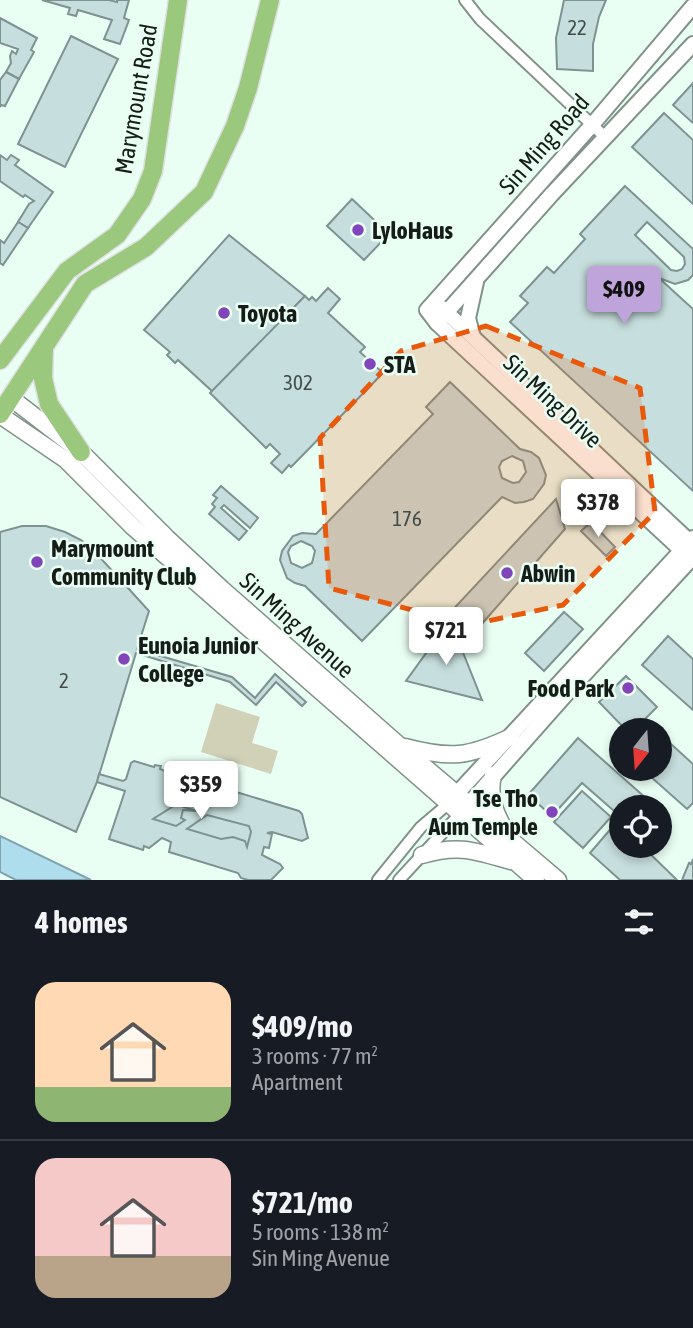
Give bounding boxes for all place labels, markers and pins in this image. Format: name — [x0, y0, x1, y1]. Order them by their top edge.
place label: LyloHaus — [372, 217, 454, 244]
marker: LyloHaus — [350, 222, 366, 238]
pin: $409 — [583, 266, 665, 326]
place label: Toyota — [238, 300, 297, 327]
marker: Toyota — [216, 305, 232, 321]
place label: STA — [384, 351, 416, 378]
marker: STA — [362, 356, 378, 372]
pin: $378 — [557, 480, 639, 539]
place label: Marymount Community Club — [51, 535, 197, 590]
marker: Marymount Community Club — [29, 554, 45, 570]
place label: Abwin — [520, 560, 575, 587]
marker: Abwin — [499, 565, 515, 581]
pin: $721 — [405, 608, 487, 667]
place label: Eunoia Junior College — [138, 632, 258, 687]
marker: Eunoia Junior College — [116, 651, 132, 667]
place label: Food Park — [528, 675, 614, 702]
marker: Food Park — [620, 680, 636, 696]
pin: $359 — [160, 762, 242, 821]
place label: Tse Tho Aum Temple — [427, 785, 538, 840]
marker: Tse Tho Aum Temple — [544, 804, 560, 820]

